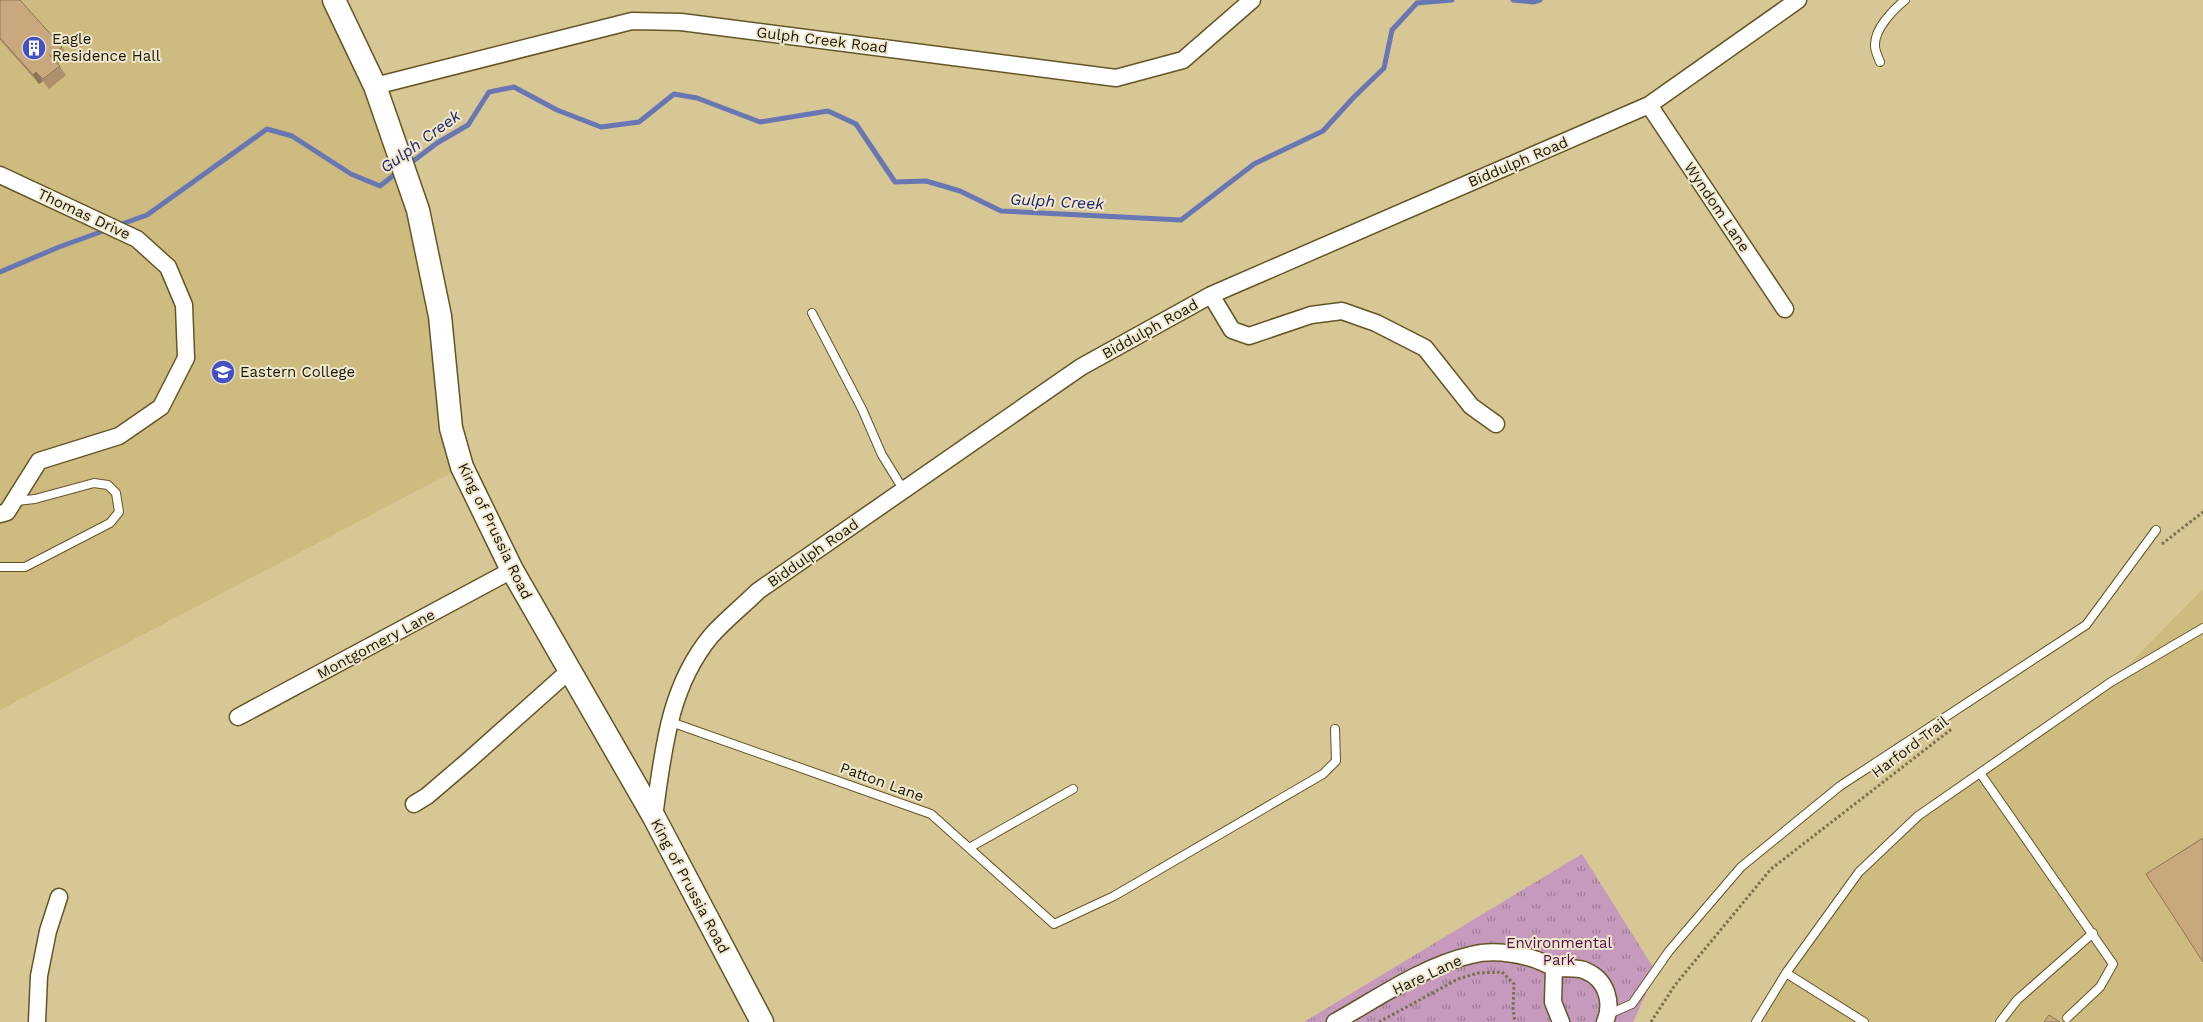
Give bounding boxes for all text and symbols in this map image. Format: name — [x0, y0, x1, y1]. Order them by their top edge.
street label: Gulph Creek Road — [755, 23, 889, 57]
place label: Eagle Residence Hall — [52, 30, 161, 65]
building icon: Eagle Residence Hall — [21, 35, 47, 61]
water label: Gulph Creek — [377, 105, 465, 177]
street label: Biddulph Road — [1465, 133, 1571, 191]
street label: Wyndom Lane — [1680, 159, 1754, 255]
street label: Thomas Drive — [35, 185, 133, 243]
water label: Gulph Creek — [1009, 190, 1106, 214]
street label: Biddulph Road — [1099, 295, 1201, 363]
school or university icon: Eastern College — [210, 359, 236, 385]
place label: Eastern College — [240, 363, 355, 381]
street label: King of Prussia Road — [454, 460, 536, 602]
street label: Biddulph Road — [764, 515, 862, 591]
street label: Montgomery Lane — [314, 605, 438, 683]
street label: Harford Trail — [1868, 712, 1952, 782]
street label: Patton Lane — [838, 759, 926, 805]
street label: King of Prussia Road — [647, 816, 733, 956]
park label: Environmental Park — [1506, 934, 1612, 969]
street label: Hare Lane — [1389, 951, 1465, 999]

